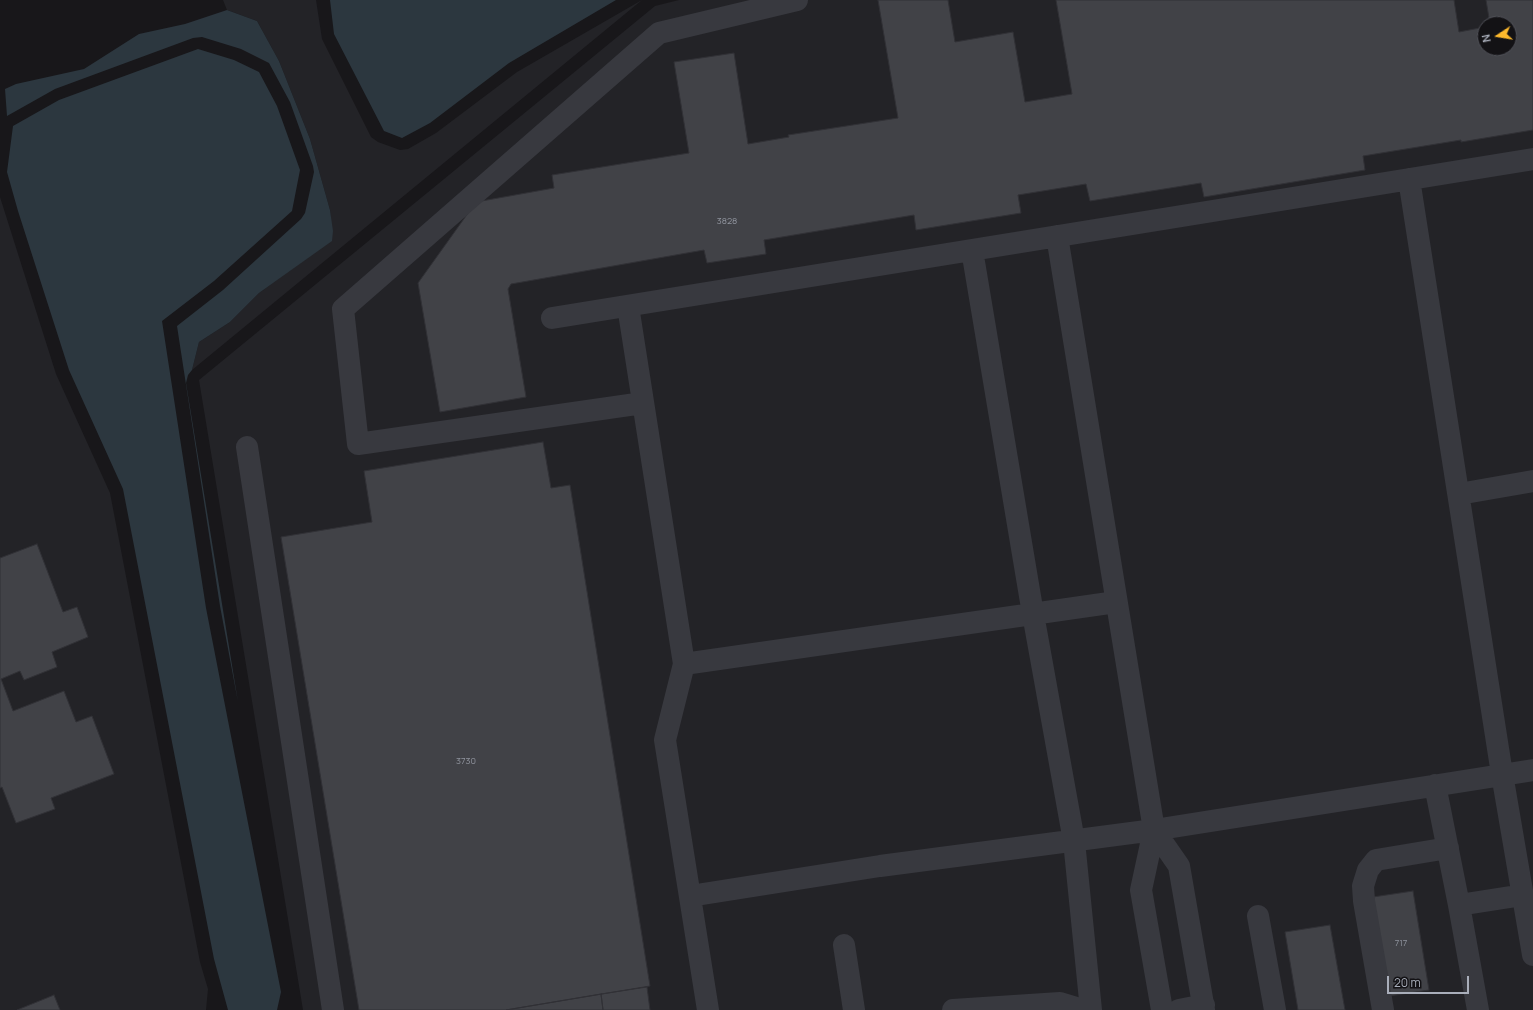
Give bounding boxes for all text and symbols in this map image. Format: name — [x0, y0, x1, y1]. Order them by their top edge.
north arrow — [1477, 16, 1517, 56]
text: N — [1478, 33, 1494, 44]
house number: 3828 — [717, 216, 737, 226]
house number: 3730 — [456, 756, 476, 766]
house number: 717 — [1395, 938, 1407, 948]
scale bar — [1389, 968, 1471, 994]
text: 20 m — [1394, 974, 1421, 991]

